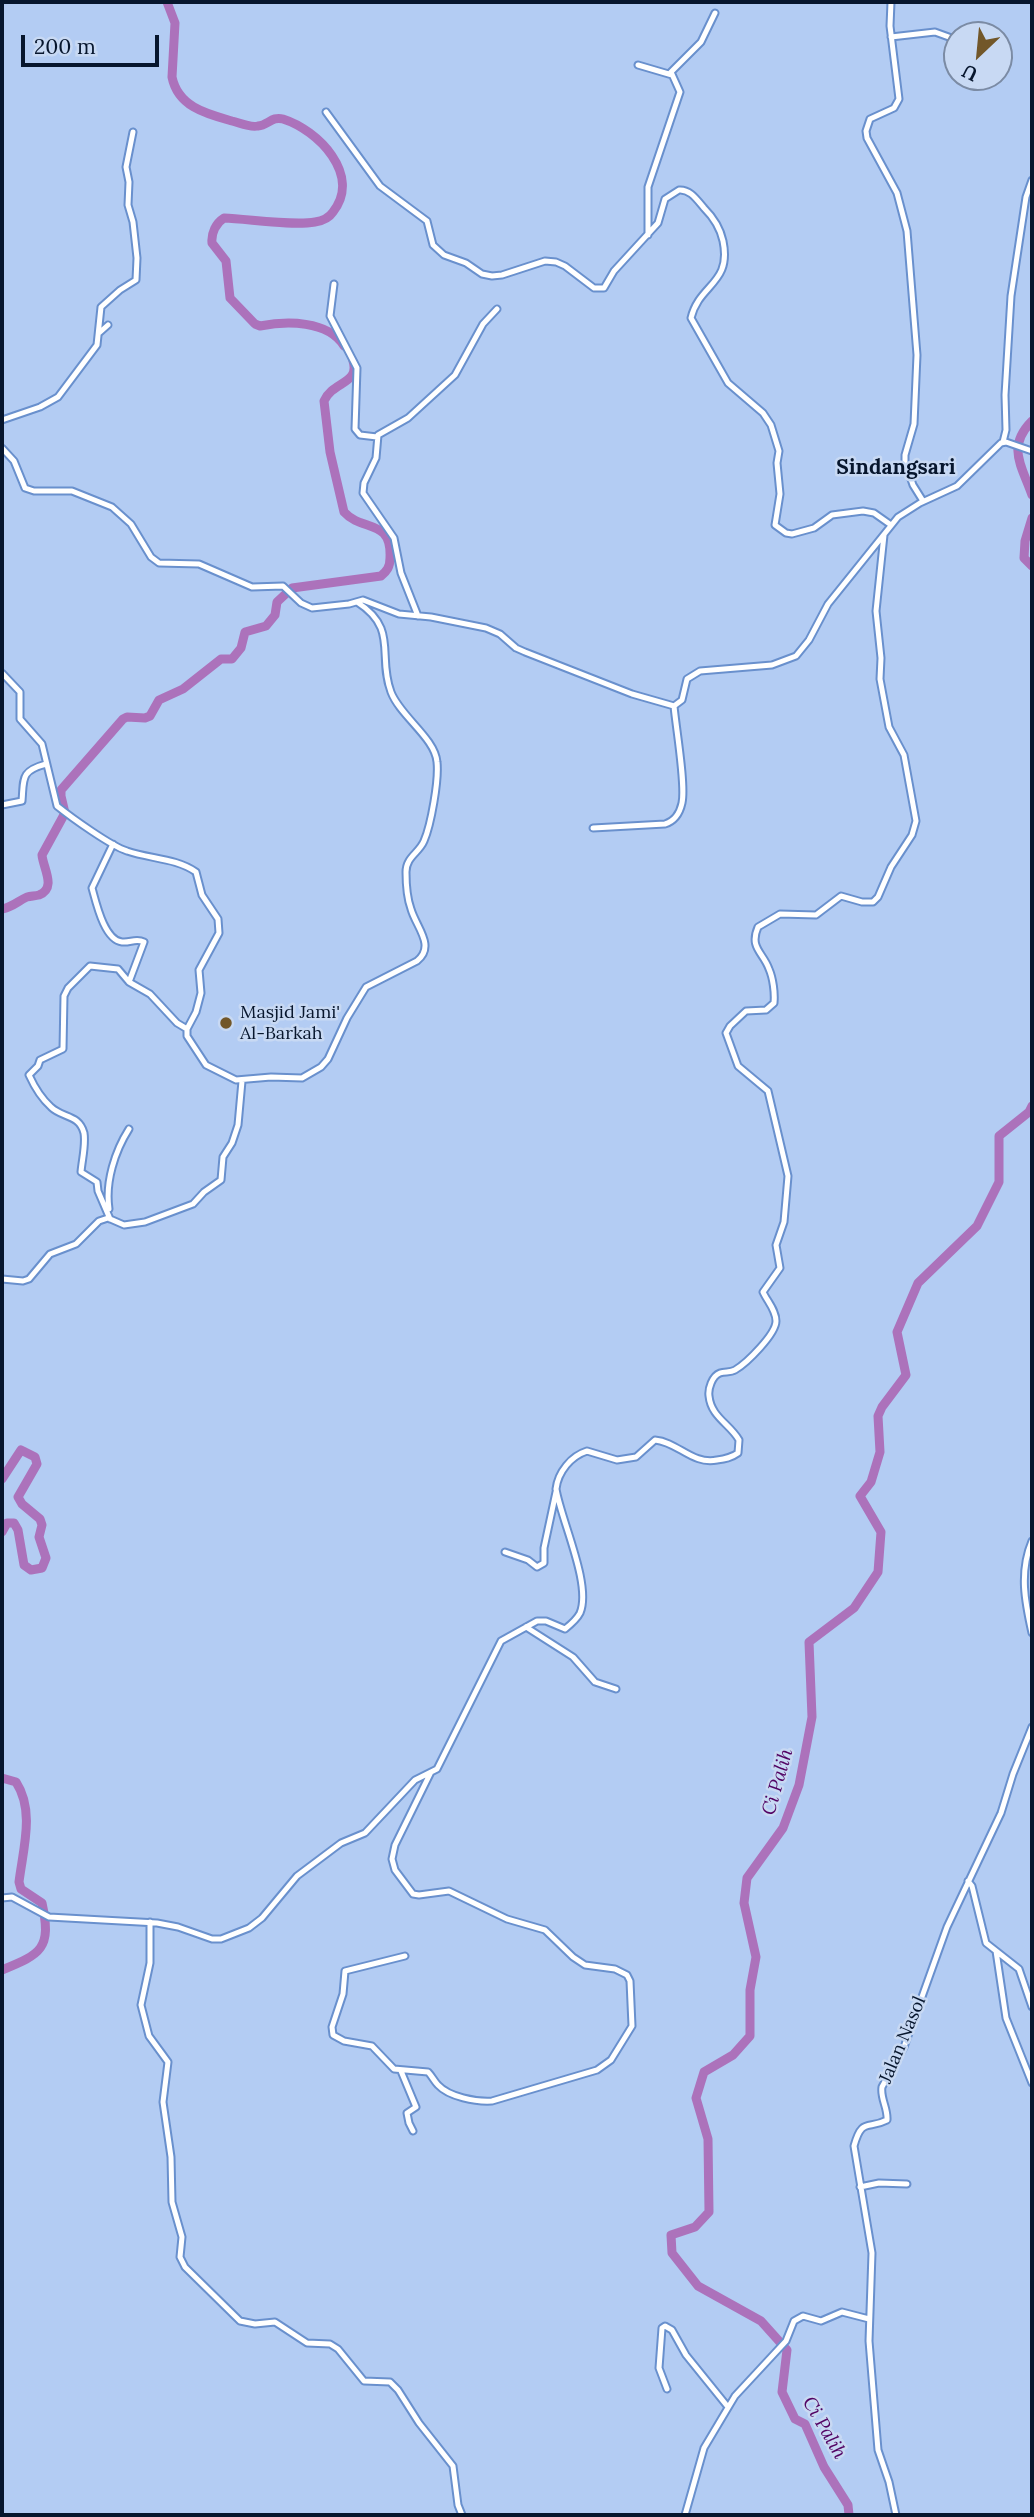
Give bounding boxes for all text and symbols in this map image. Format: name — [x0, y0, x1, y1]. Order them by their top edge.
scale bar — [24, 21, 163, 65]
north arrow — [943, 21, 1013, 91]
text: 200 m — [34, 33, 96, 60]
text: U — [958, 59, 981, 87]
district label: Sindangsari — [836, 455, 956, 481]
place label: Masjid Jami' Al-Barkah — [240, 1002, 340, 1044]
marker: Masjid Jami' Al-Barkah — [218, 1015, 234, 1031]
water label: Ci Palih — [758, 1746, 798, 1818]
street label: Jalan Nasol — [875, 1993, 931, 2087]
water label: Ci Palih — [797, 2393, 851, 2463]

